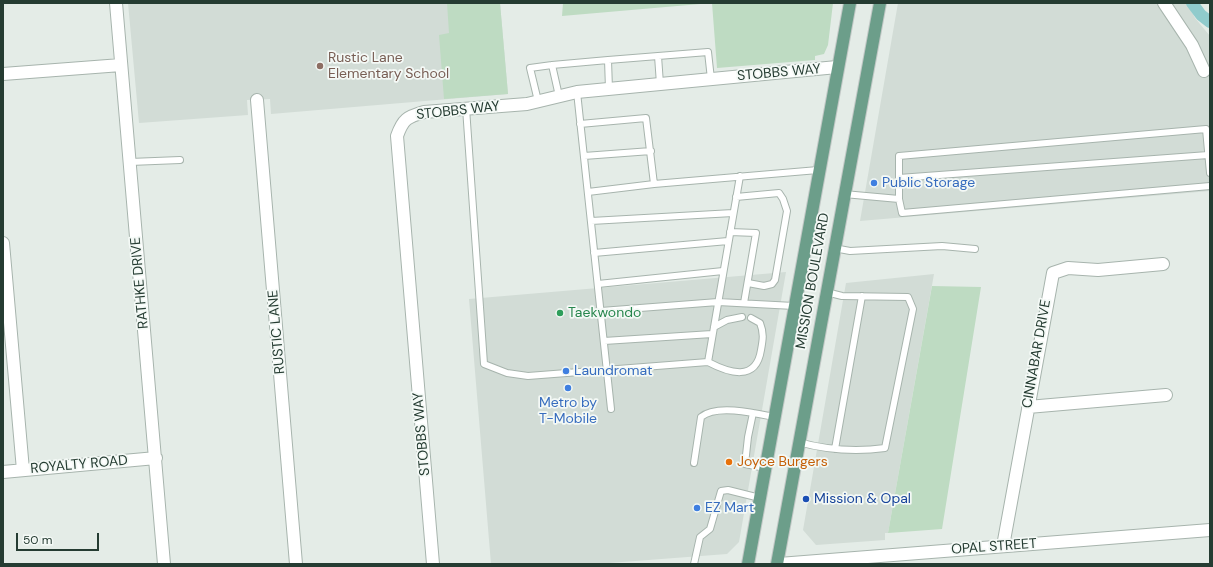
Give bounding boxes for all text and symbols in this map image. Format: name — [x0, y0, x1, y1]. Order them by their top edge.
place label: Rustic Lane Elementary School — [328, 50, 449, 82]
marker: Rustic Lane Elementary School — [315, 61, 325, 71]
street label: STOBBS WAY — [737, 61, 821, 85]
street label: STOBBS WAY — [415, 98, 501, 124]
place label: Public Storage — [882, 175, 975, 191]
marker: Public Storage — [869, 178, 879, 188]
street label: MISSION BOULEVARD — [793, 212, 833, 350]
street label: RATHKE DRIVE — [128, 236, 152, 330]
street label: RUSTIC LANE — [265, 289, 289, 375]
street label: CINNABAR DRIVE — [1019, 298, 1055, 410]
place label: Taekwondo — [568, 305, 641, 321]
marker: Taekwondo — [555, 308, 565, 318]
place label: Laundromat — [574, 363, 652, 379]
marker: Laundromat — [561, 366, 571, 376]
marker: Metro by T-Mobile — [563, 383, 573, 393]
street label: STOBBS WAY — [410, 392, 434, 476]
place label: Metro by T-Mobile — [539, 395, 597, 428]
street label: ROYALTY ROAD — [30, 452, 128, 478]
place label: Joyce Burgers — [737, 454, 828, 470]
marker: Joyce Burgers — [724, 457, 734, 467]
place label: Mission & Opal — [814, 491, 911, 507]
marker: Mission & Opal — [801, 494, 811, 504]
place label: EZ Mart — [705, 500, 754, 516]
marker: EZ Mart — [692, 503, 702, 513]
scale bar — [18, 525, 101, 551]
text: 50 m — [23, 532, 52, 548]
street label: OPAL STREET — [951, 536, 1037, 558]

